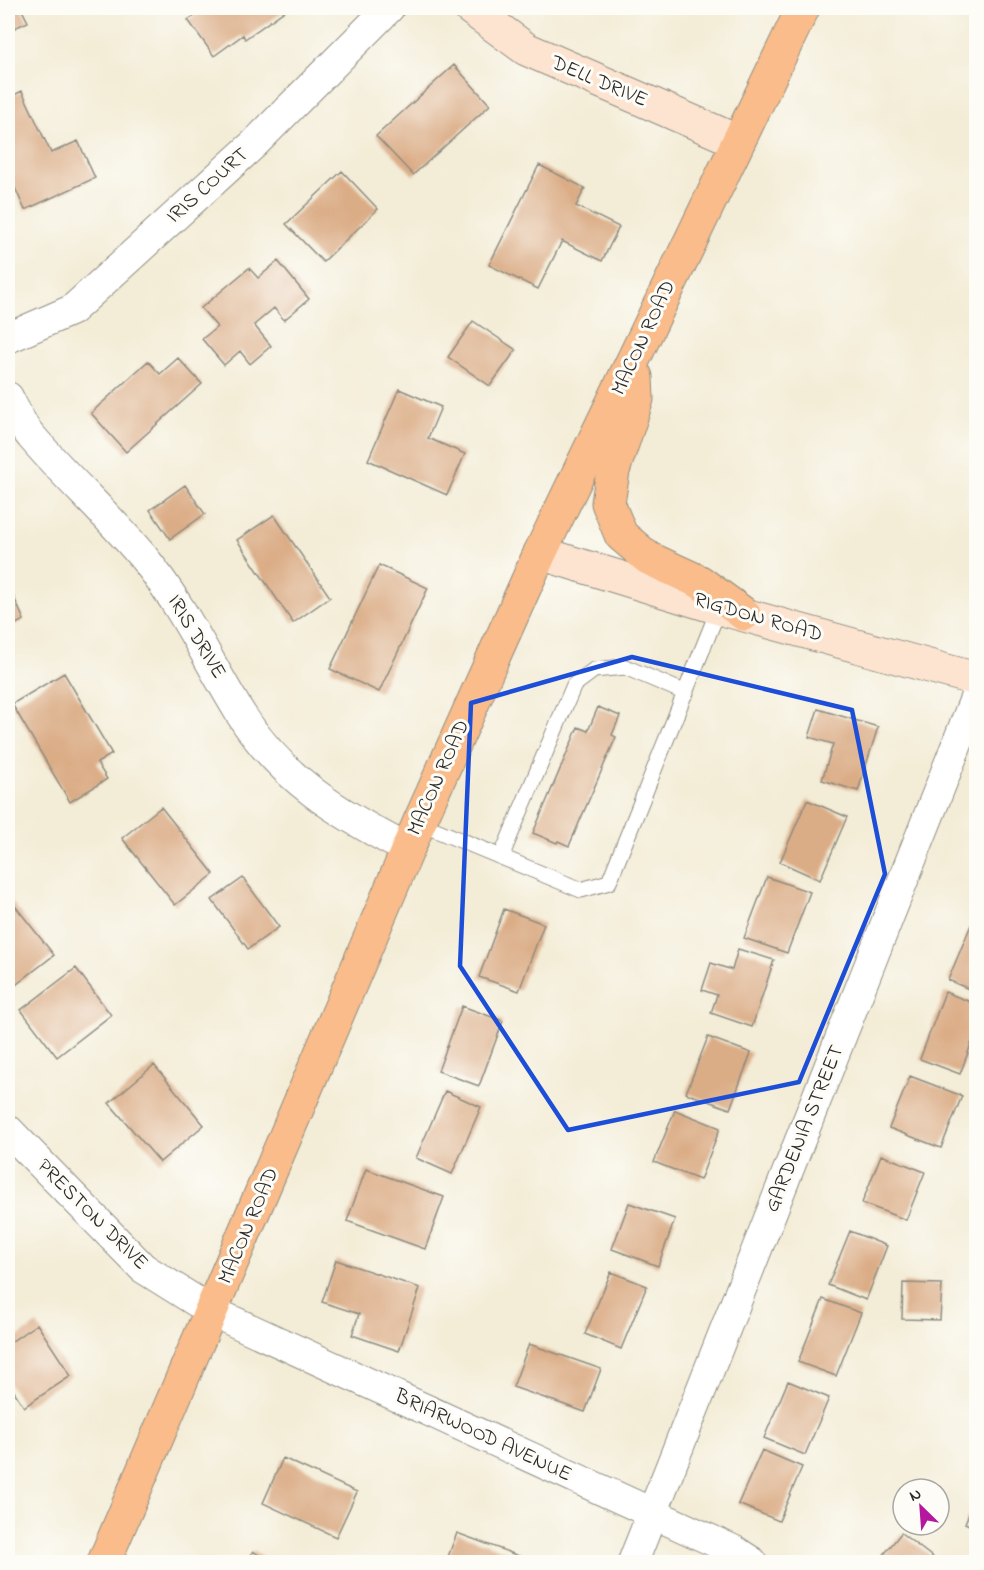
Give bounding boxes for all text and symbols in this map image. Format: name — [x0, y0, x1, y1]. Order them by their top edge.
street label: DELL DRIVE — [545, 48, 652, 116]
street label: IRIS COURT — [160, 141, 256, 231]
street label: MACON ROAD — [604, 276, 684, 400]
street label: RIGDON ROAD — [690, 585, 826, 651]
street label: IRIS DRIVE — [159, 589, 233, 685]
street label: MACON ROAD — [400, 715, 478, 841]
street label: GARDENIA STREET — [758, 1041, 852, 1217]
street label: PRESTON DRIVE — [29, 1152, 155, 1278]
street label: MACON ROAD — [211, 1163, 287, 1289]
street label: BRIARWOOD AVENUE — [389, 1381, 577, 1490]
north arrow — [891, 1477, 951, 1537]
text: N — [906, 1482, 926, 1508]

